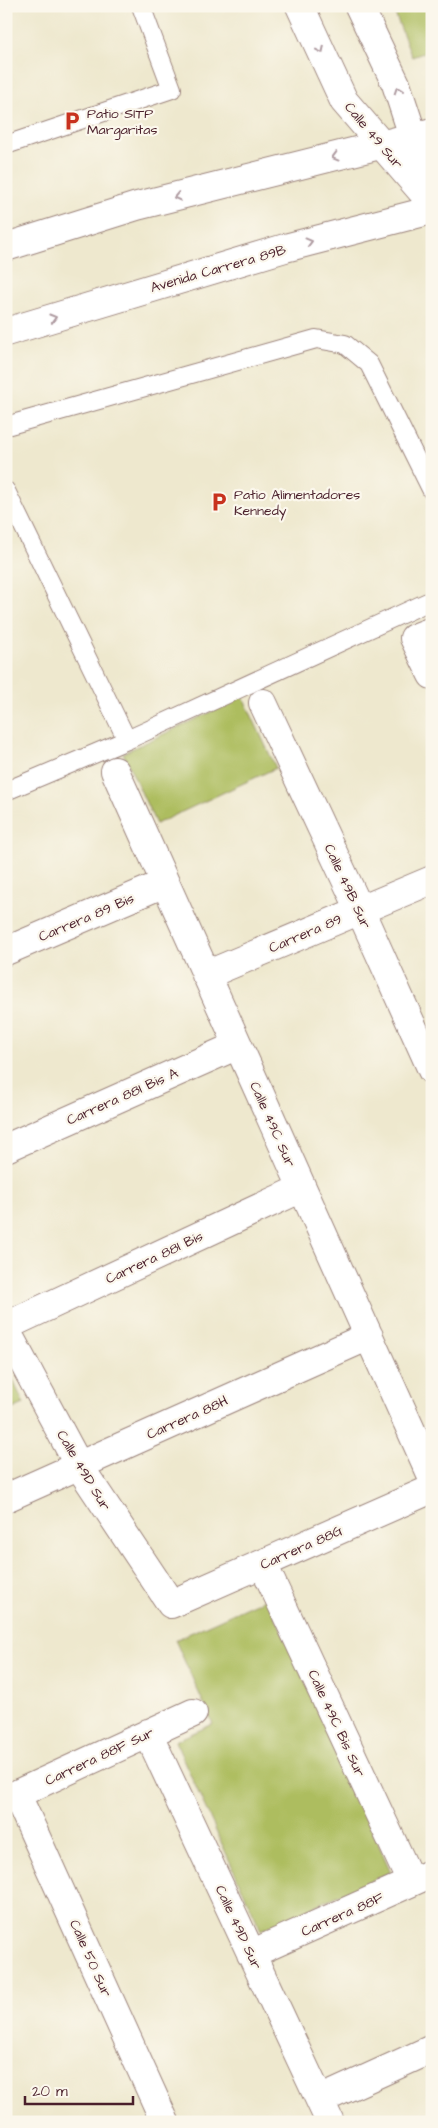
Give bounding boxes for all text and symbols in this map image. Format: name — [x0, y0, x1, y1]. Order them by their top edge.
one-way arrow — [314, 45, 325, 54]
one-way arrow — [393, 87, 403, 95]
street label: Calle 49 Sur — [339, 98, 407, 174]
place label: Patio SITP Margaritas — [87, 104, 157, 140]
parking icon: Patio SITP Margaritas — [61, 110, 83, 132]
one-way arrow — [330, 151, 339, 162]
one-way arrow — [173, 191, 182, 202]
one-way arrow — [305, 237, 314, 248]
street label: Avenida Carrera 89B — [148, 240, 289, 298]
one-way arrow — [48, 314, 56, 324]
place label: Patio Alimentadores Kennedy — [234, 485, 360, 521]
parking icon: Patio Alimentadores Kennedy — [208, 491, 230, 513]
street label: Calle 49B Sur — [319, 841, 376, 932]
street label: Carrera 89 Bis — [35, 889, 137, 947]
street label: Carrera 89 — [266, 910, 345, 958]
street label: Carrera 88I Bis A — [63, 1063, 181, 1130]
street label: Calle 49C Sur — [244, 1079, 300, 1171]
street label: Carrera 88I Bis — [102, 1227, 206, 1289]
street label: Carrera 88H — [144, 1391, 232, 1445]
street label: Calle 49D Sur — [51, 1427, 115, 1515]
street label: Carrera 88G — [257, 1521, 346, 1575]
street label: Calle 49C Bis Sur — [302, 1667, 370, 1781]
street label: Carrera 88F Sur — [42, 1723, 157, 1791]
street label: Calle 49D Sur — [210, 1882, 266, 1973]
street label: Carrera 88F — [298, 1888, 387, 1942]
street label: Calle 50 Sur — [64, 1917, 116, 2001]
scale bar — [25, 2073, 132, 2105]
text: 20 m — [32, 2081, 68, 2102]

